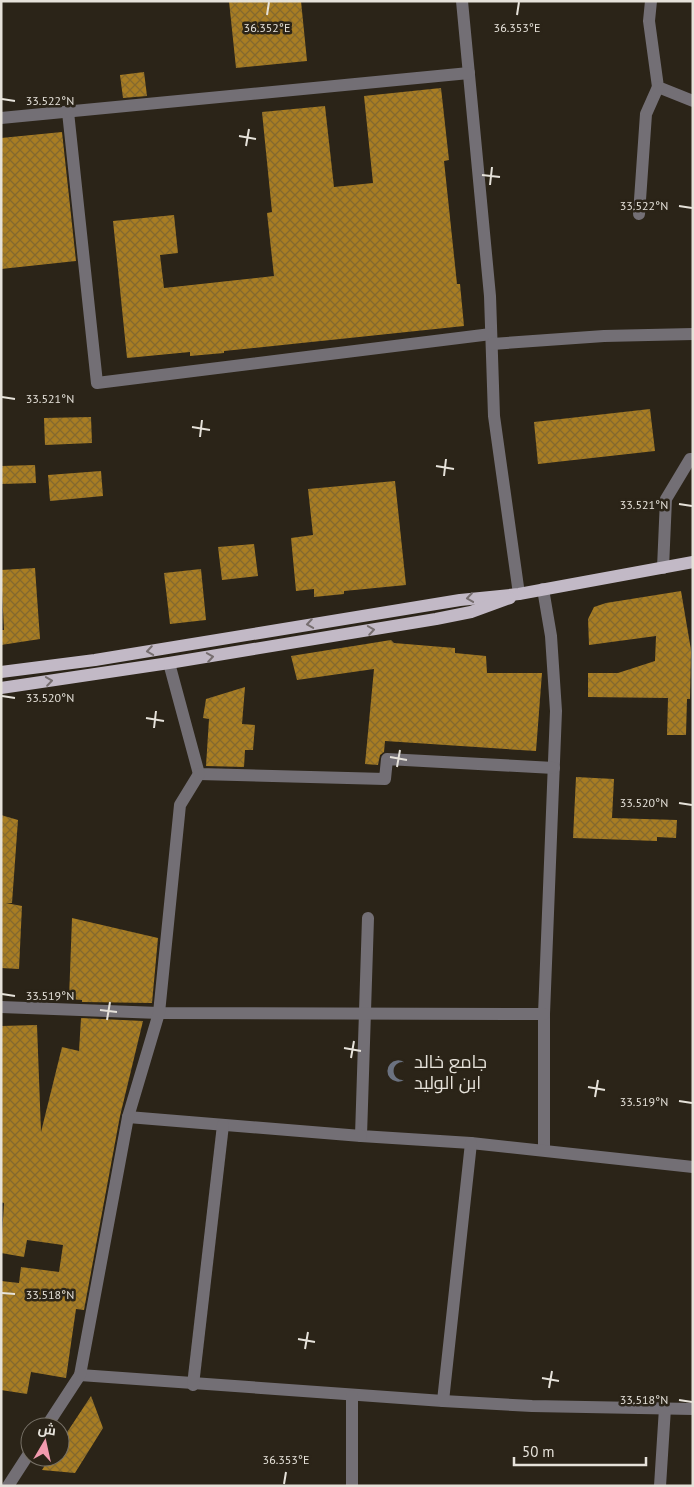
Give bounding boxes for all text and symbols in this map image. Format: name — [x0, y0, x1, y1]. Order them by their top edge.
text: 36.352°E — [244, 20, 290, 35]
text: 36.353°E — [494, 20, 540, 35]
text: 33.522°N — [26, 93, 74, 108]
text: 33.522°N — [620, 198, 668, 213]
text: 33.521°N — [26, 391, 74, 406]
text: 33.521°N — [620, 497, 668, 512]
one-way arrow — [466, 592, 474, 603]
one-way arrow — [306, 619, 314, 629]
one-way arrow — [366, 626, 375, 636]
one-way arrow — [145, 645, 153, 656]
one-way arrow — [206, 652, 215, 662]
one-way arrow — [45, 676, 54, 686]
text: 33.520°N — [26, 690, 74, 705]
text: 33.520°N — [620, 795, 668, 810]
text: 33.519°N — [26, 988, 74, 1003]
place label: جامع خالد ابن الوليد — [414, 1050, 487, 1094]
mosque icon: جامع خالد ابن الوليد — [385, 1058, 411, 1084]
text: 33.519°N — [620, 1094, 668, 1109]
text: 33.518°N — [26, 1287, 74, 1302]
text: 33.518°N — [620, 1392, 668, 1407]
north arrow — [20, 1417, 70, 1467]
text: ش — [37, 1419, 57, 1439]
scale bar — [514, 1434, 646, 1466]
text: 50 m — [522, 1442, 555, 1461]
text: 36.353°E — [263, 1452, 309, 1467]

